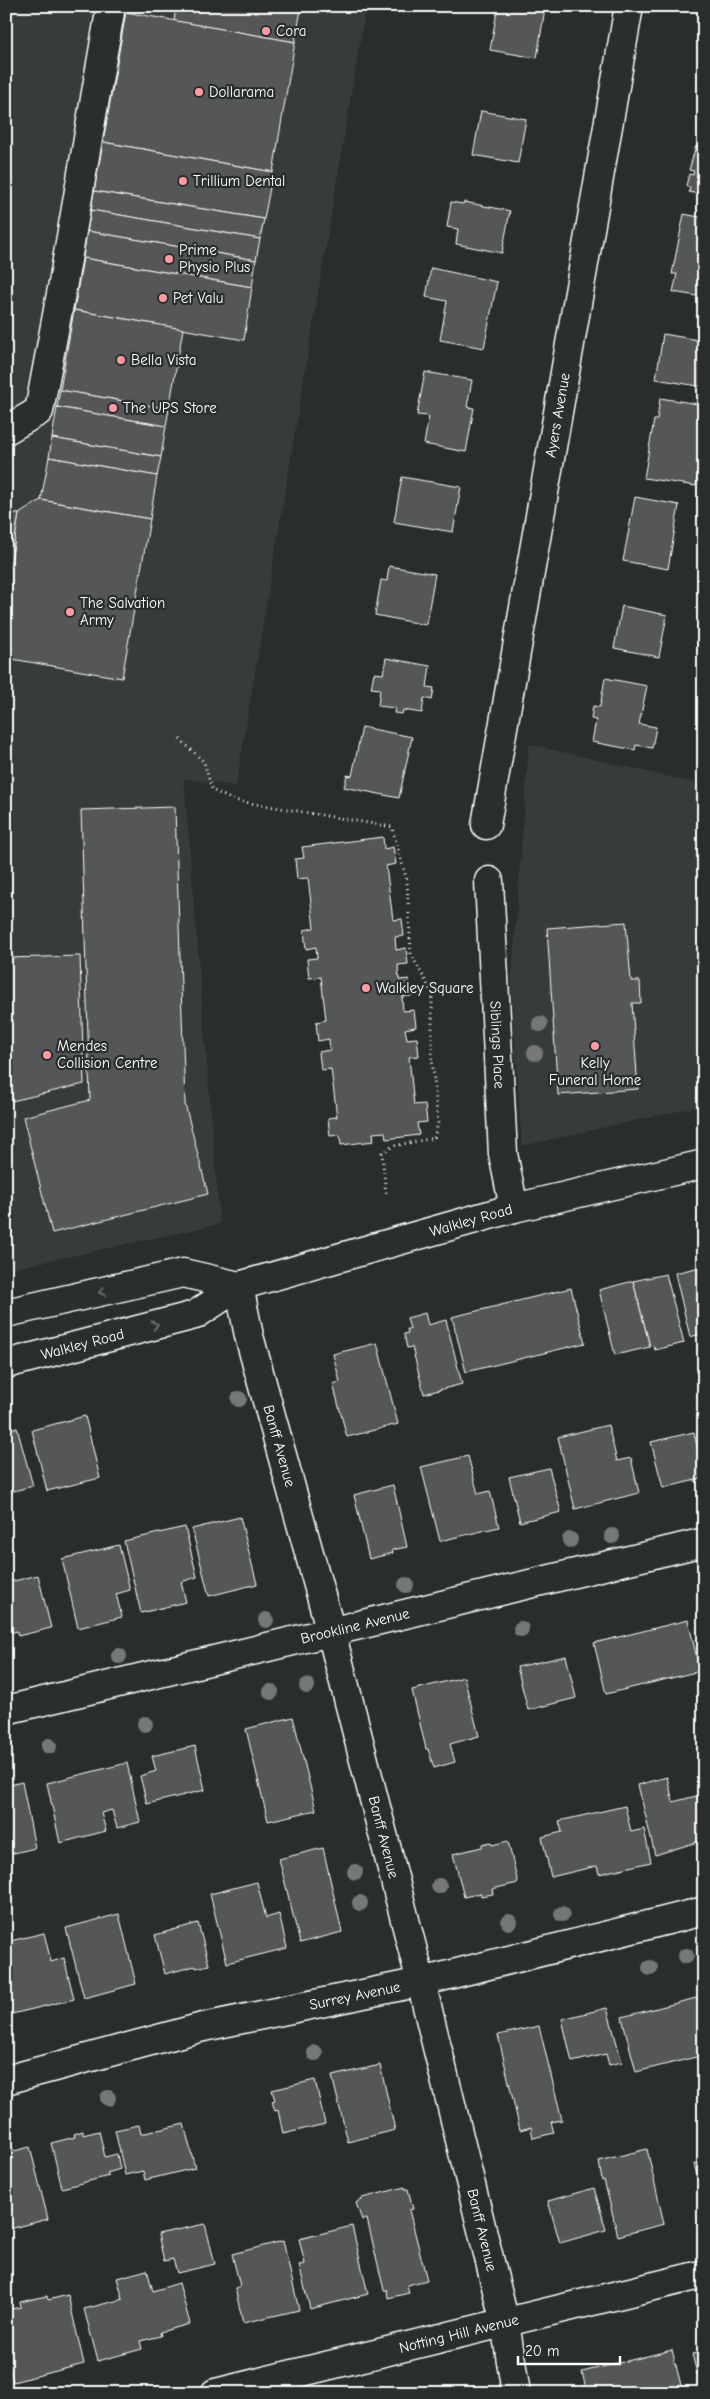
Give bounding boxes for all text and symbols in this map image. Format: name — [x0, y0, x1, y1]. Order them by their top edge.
place label: Cora — [276, 22, 307, 40]
marker: Cora — [260, 25, 272, 37]
place label: Dollarama — [209, 83, 274, 101]
marker: Dollarama — [193, 86, 205, 98]
place label: Trillium Dental — [193, 172, 285, 190]
marker: Trillium Dental — [177, 175, 189, 187]
place label: Prime Physio Plus — [179, 241, 250, 276]
marker: Prime Physio Plus — [163, 253, 175, 265]
place label: Pet Valu — [173, 289, 223, 307]
marker: Pet Valu — [157, 292, 169, 304]
place label: Bella Vista — [131, 351, 196, 369]
marker: Bella Vista — [115, 354, 127, 366]
street label: Ayers Avenue — [541, 371, 574, 459]
place label: The UPS Store — [123, 399, 217, 417]
marker: The UPS Store — [107, 402, 119, 414]
place label: The Salvation Army — [80, 594, 165, 629]
marker: The Salvation Army — [64, 606, 76, 618]
place label: Walkley Square — [376, 979, 474, 997]
marker: Walkley Square — [360, 982, 372, 994]
street label: Siblings Place — [486, 1000, 509, 1090]
place label: Mendes Collision Centre — [57, 1037, 158, 1072]
marker: Kelly Funeral Home — [589, 1040, 601, 1052]
marker: Mendes Collision Centre — [41, 1049, 53, 1061]
place label: Kelly Funeral Home — [549, 1054, 642, 1089]
street label: Walkley Road — [427, 1200, 514, 1241]
one-way arrow — [97, 1286, 106, 1297]
one-way arrow — [151, 1321, 159, 1331]
street label: Walkley Road — [39, 1325, 126, 1364]
street label: Banff Avenue — [259, 1403, 300, 1489]
street label: Brookline Avenue — [299, 1604, 412, 1648]
street label: Banff Avenue — [365, 1794, 403, 1881]
street label: Surrey Avenue — [308, 1977, 402, 2014]
street label: Banff Avenue — [463, 2187, 501, 2274]
street label: Notting Hill Avenue — [397, 2310, 521, 2357]
scale bar — [518, 2334, 620, 2366]
text: 20 m — [525, 2342, 559, 2360]

